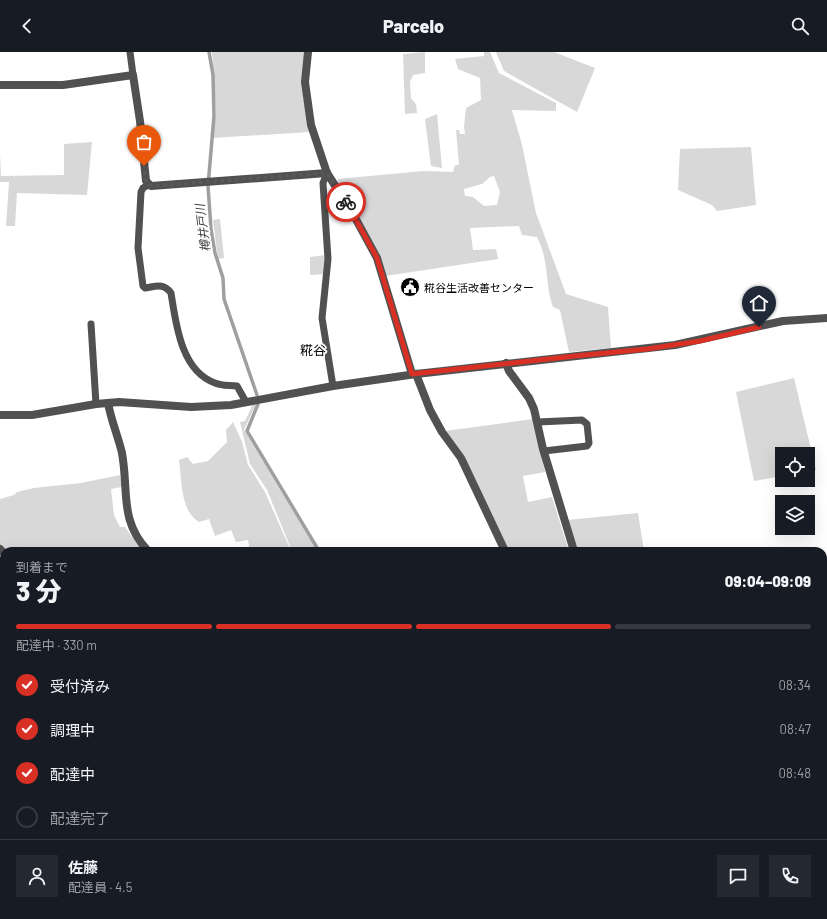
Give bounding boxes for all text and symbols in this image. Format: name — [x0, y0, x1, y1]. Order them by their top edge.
icon: back — [16, 15, 38, 37]
text: Parcelo — [383, 15, 444, 37]
icon: search — [789, 15, 811, 37]
pin — [127, 125, 161, 166]
icon: bag — [133, 131, 155, 153]
courier — [326, 182, 366, 222]
icon: bike — [335, 191, 357, 213]
water label: 樽井戸川 — [192, 201, 212, 253]
public building icon: 糀谷生活改善センター — [399, 276, 421, 298]
place label: 糀谷生活改善センター — [424, 281, 534, 294]
pin — [742, 286, 776, 327]
icon: home — [748, 292, 770, 314]
district label: 糀谷 — [300, 342, 326, 358]
map controls — [775, 447, 815, 535]
button: locate — [775, 447, 815, 487]
button: layers — [775, 495, 815, 535]
text: 到着まで — [16, 559, 68, 575]
text: 09:04–09:09 — [725, 572, 811, 590]
text: 3 分 — [16, 575, 61, 606]
text: 配達中 · 330 m — [16, 637, 97, 653]
icon: check — [16, 674, 38, 696]
text: 受付済み — [50, 677, 110, 695]
text: 08:34 — [779, 677, 811, 693]
icon: check — [16, 718, 38, 740]
text: 調理中 — [50, 721, 95, 739]
text: 08:47 — [780, 721, 811, 737]
icon: check — [16, 762, 38, 784]
text: 配達中 — [50, 765, 95, 783]
text: 08:48 — [779, 765, 811, 781]
text: 配達完了 — [50, 809, 110, 827]
button: person — [16, 855, 58, 897]
button: chat — [717, 855, 759, 897]
button: phone — [769, 855, 811, 897]
text: 佐藤 — [68, 858, 98, 876]
text: 配達員 · 4.5 — [68, 879, 132, 895]

